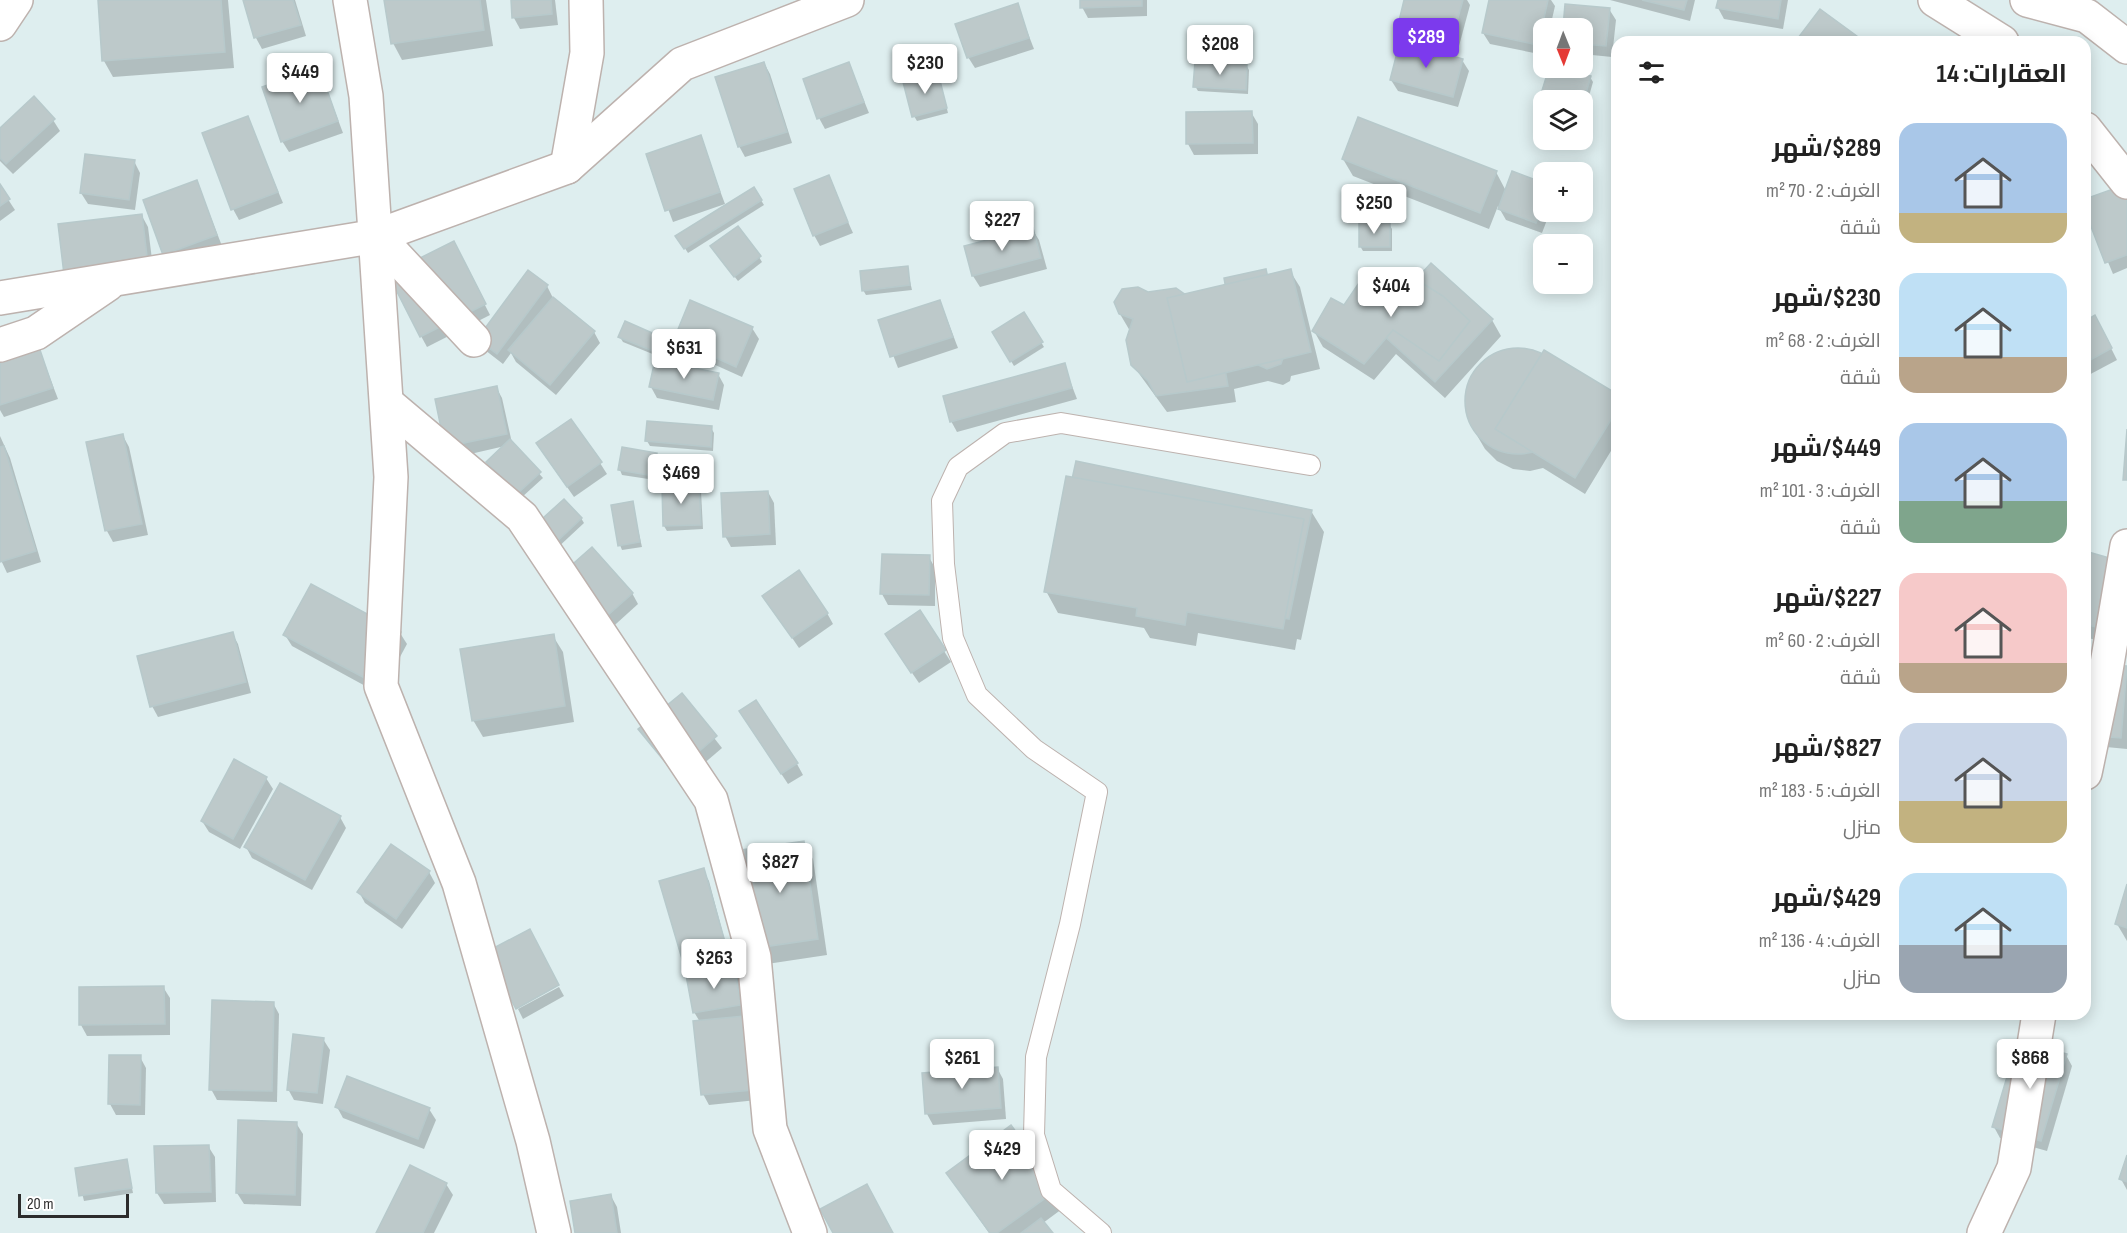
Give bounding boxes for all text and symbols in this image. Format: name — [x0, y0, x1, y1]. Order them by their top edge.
pin: $289 — [1390, 18, 1462, 69]
north arrow — [1533, 18, 1593, 78]
map controls — [1533, 18, 1593, 294]
pin: $208 — [1184, 25, 1256, 76]
text: $289 — [1407, 25, 1445, 49]
text: $208 — [1201, 32, 1239, 56]
pin: $230 — [889, 44, 961, 95]
text: $230 — [906, 51, 944, 75]
pin: $449 — [264, 53, 336, 104]
icon: filters — [1635, 56, 1668, 89]
text: العقارات: 14 — [1937, 59, 2067, 90]
text: $449 — [281, 60, 319, 84]
button: layers — [1533, 90, 1593, 150]
text: $289/شهر — [1772, 133, 1881, 164]
icon: home — [1947, 147, 2019, 219]
button: + — [1533, 162, 1593, 222]
text: الغرف: 2 · 70 m² — [1766, 179, 1881, 203]
pin: $250 — [1338, 184, 1410, 235]
text: $250 — [1355, 191, 1393, 215]
pin: $227 — [966, 201, 1038, 252]
text: $227 — [984, 208, 1020, 232]
text: شقة — [1840, 216, 1881, 240]
button: − — [1533, 234, 1593, 294]
pin: $404 — [1355, 267, 1427, 318]
text: $404 — [1372, 274, 1410, 298]
text: $230/شهر — [1773, 283, 1881, 314]
icon: home — [1947, 297, 2019, 369]
pin: $631 — [648, 329, 720, 380]
text: الغرف: 2 · 68 m² — [1765, 329, 1881, 353]
text: $631 — [666, 336, 702, 360]
text: شقة — [1840, 366, 1881, 390]
text: $449/شهر — [1772, 433, 1881, 464]
icon: home — [1947, 447, 2019, 519]
pin: $469 — [645, 454, 717, 505]
text: $469 — [662, 461, 700, 485]
text: الغرف: 3 · 101 m² — [1760, 479, 1881, 503]
text: شقة — [1840, 516, 1881, 540]
text: $227/شهر — [1774, 583, 1881, 614]
icon: home — [1947, 597, 2019, 669]
text: الغرف: 2 · 60 m² — [1765, 629, 1881, 653]
text: شقة — [1840, 666, 1881, 690]
text: $827/شهر — [1773, 733, 1881, 764]
icon: home — [1947, 747, 2019, 819]
text: الغرف: 5 · 183 m² — [1759, 779, 1881, 803]
text: منزل — [1843, 816, 1881, 840]
pin: $827 — [744, 843, 816, 894]
text: $827 — [761, 850, 799, 874]
text: $429/شهر — [1772, 883, 1881, 914]
icon: home — [1947, 897, 2019, 969]
text: الغرف: 4 · 136 m² — [1759, 929, 1881, 953]
pin: $263 — [678, 939, 750, 990]
text: $263 — [695, 946, 733, 970]
text: منزل — [1843, 966, 1881, 990]
pin: $261 — [926, 1039, 998, 1090]
pin: $868 — [1994, 1039, 2066, 1090]
text: $261 — [944, 1046, 980, 1070]
text: $868 — [2011, 1046, 2049, 1070]
pin: $429 — [966, 1130, 1038, 1181]
text: $429 — [983, 1137, 1021, 1161]
scale bar — [18, 1191, 129, 1218]
text: 20 m — [27, 1195, 54, 1214]

